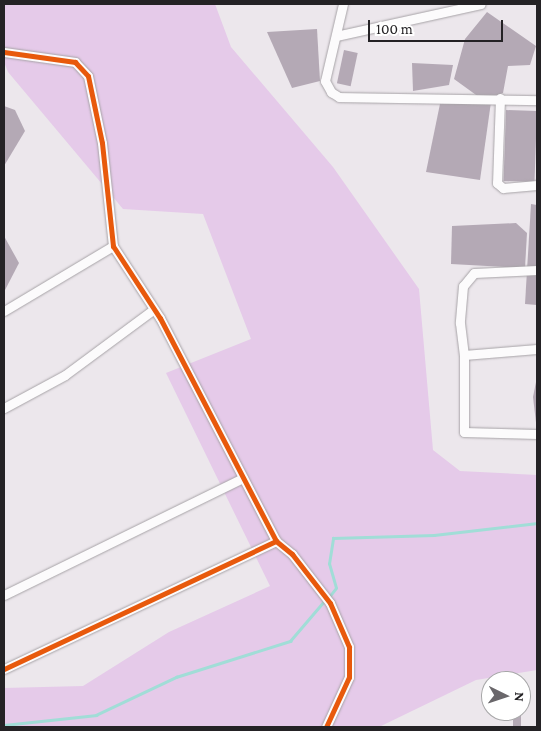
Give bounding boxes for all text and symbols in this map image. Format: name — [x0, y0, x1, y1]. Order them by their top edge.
scale bar — [371, 10, 506, 42]
text: 100 m — [376, 21, 413, 37]
north arrow — [481, 671, 531, 721]
text: N — [512, 692, 528, 702]

